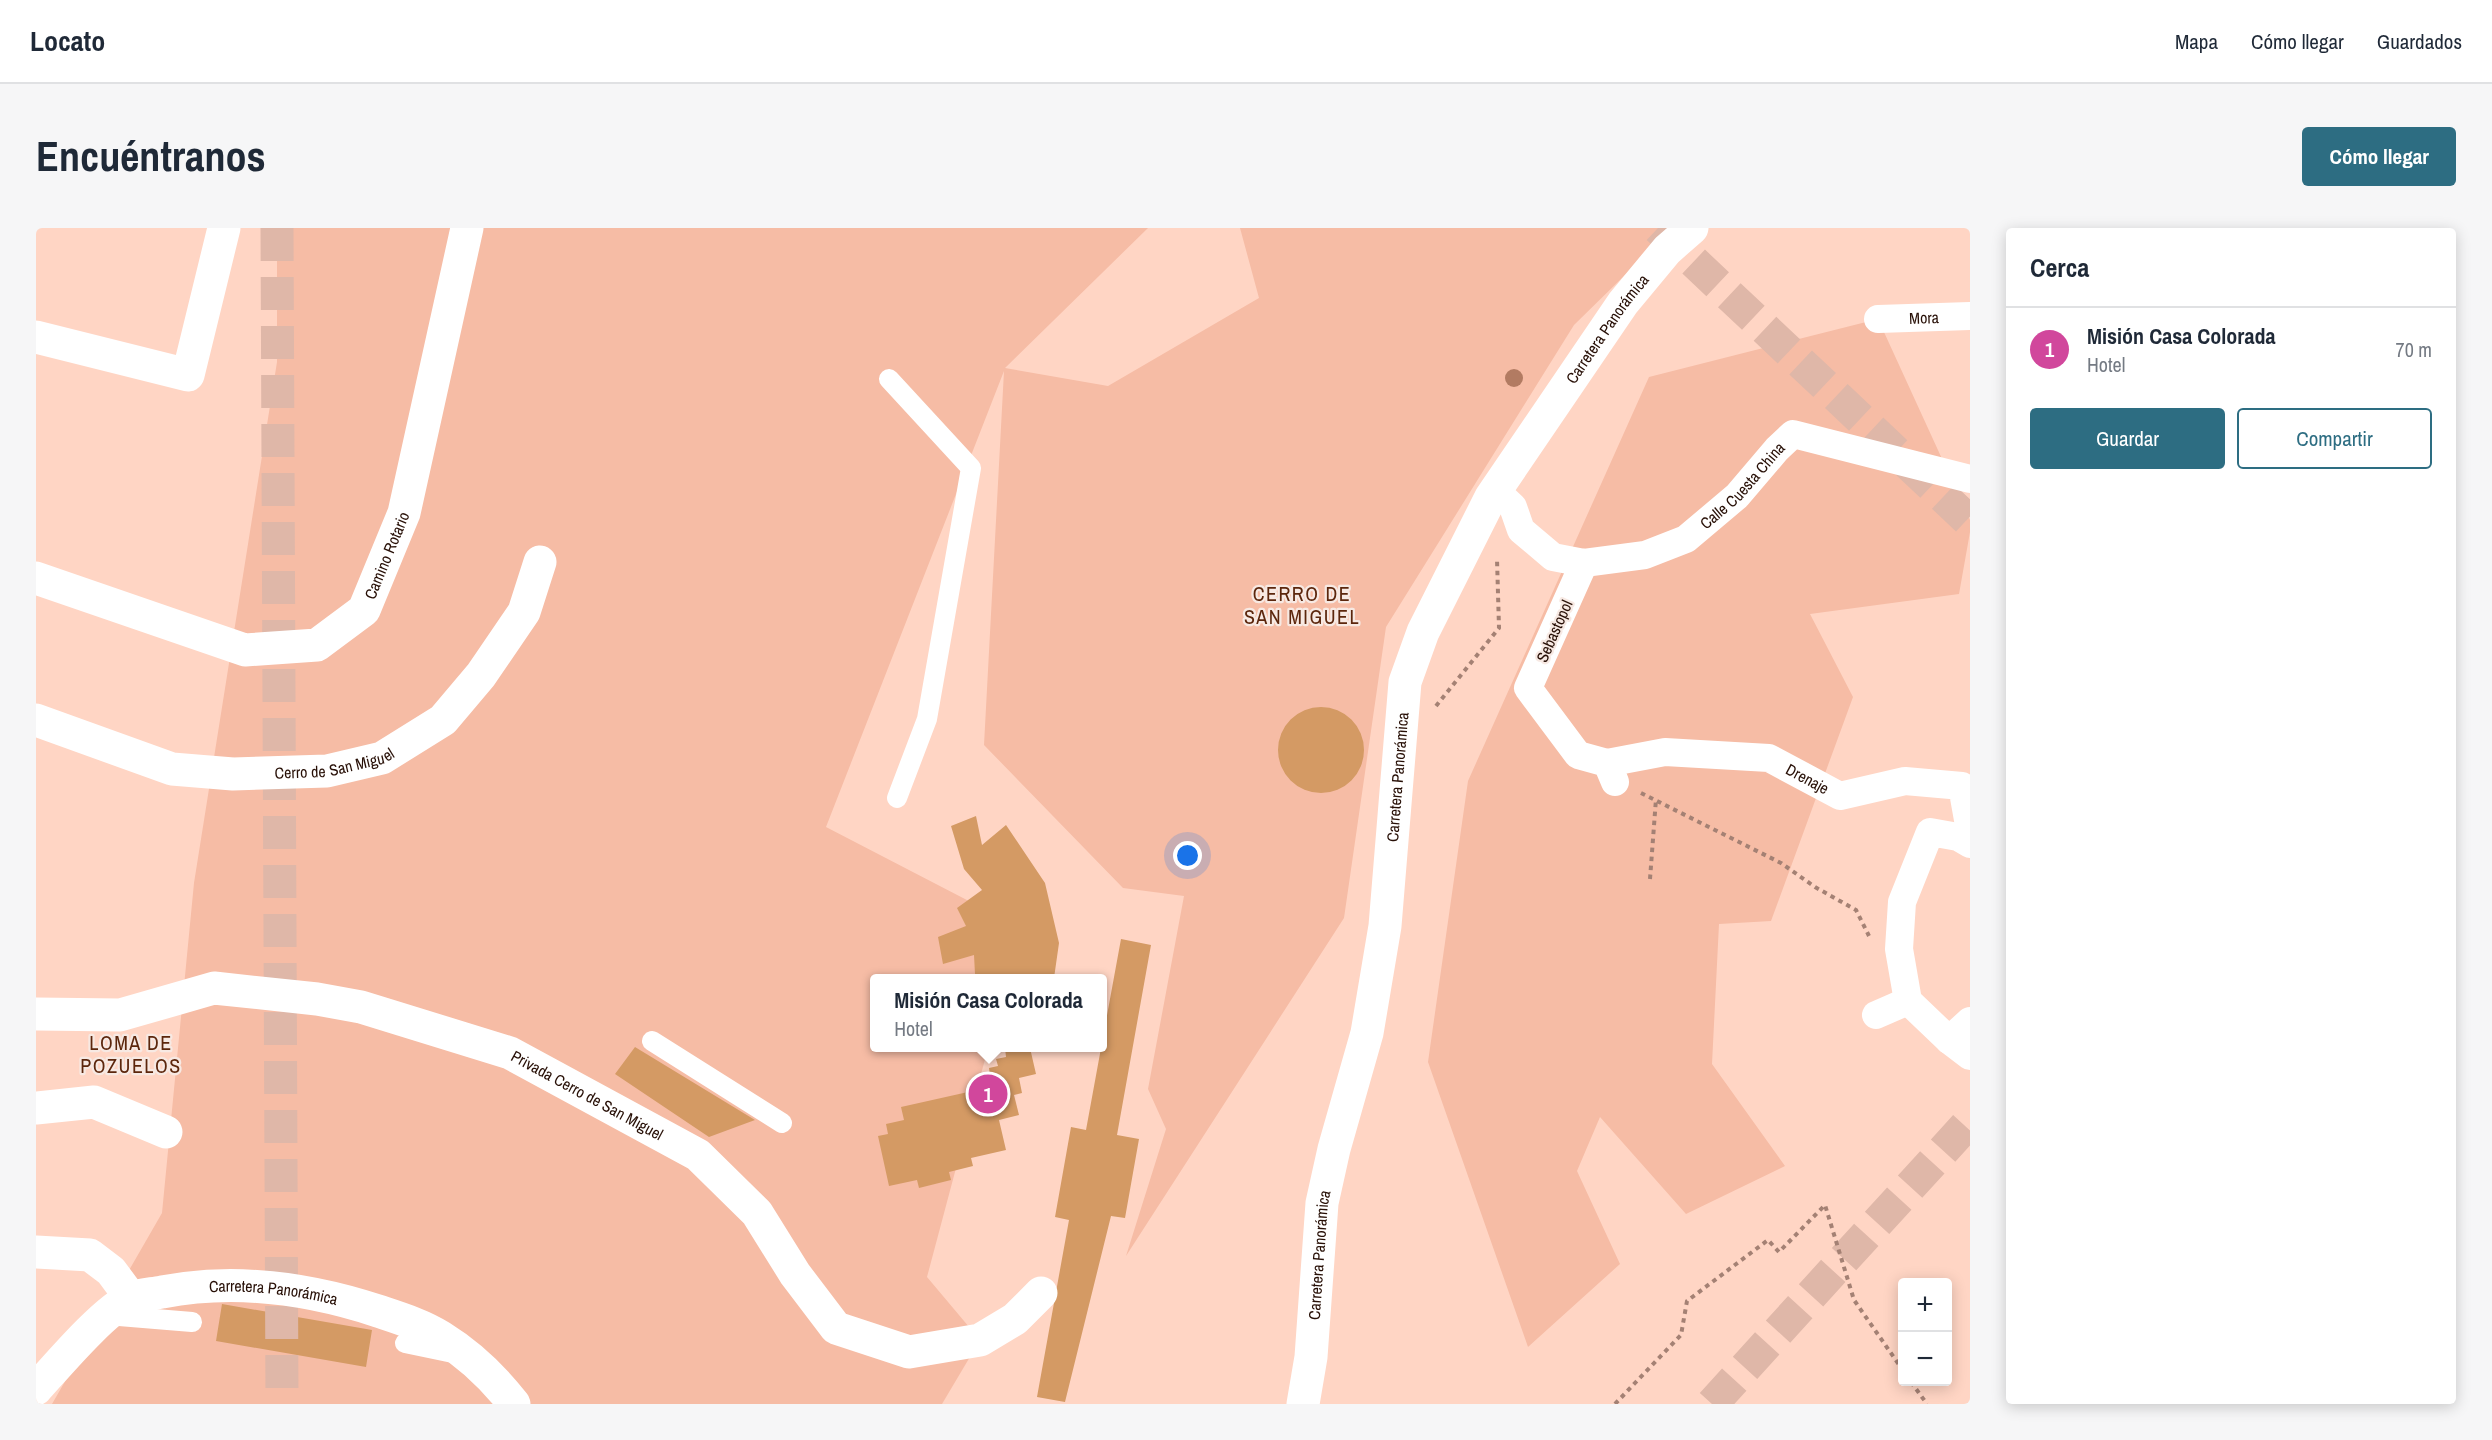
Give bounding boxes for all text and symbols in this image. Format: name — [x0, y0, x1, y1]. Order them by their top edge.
text: Locato — [30, 22, 105, 60]
text: Mapa — [2175, 27, 2218, 56]
text: Cómo llegar — [2251, 27, 2344, 56]
text: Guardados — [2377, 27, 2462, 56]
button: Cómo llegar — [2302, 127, 2456, 186]
text: Encuéntranos — [36, 128, 266, 184]
text: Cerca — [2030, 250, 2089, 285]
street label: Carretera Panorámica — [1560, 269, 1654, 388]
street label: Mora — [1909, 306, 1940, 329]
text: Misión Casa Colorada — [2087, 321, 2275, 351]
text: 1 — [2045, 336, 2054, 363]
text: 70 m — [2396, 336, 2432, 363]
text: Hotel — [2087, 351, 2125, 378]
button: Guardar — [2030, 408, 2225, 469]
button: Compartir — [2237, 408, 2432, 469]
street label: Calle Cuesta China — [1695, 436, 1790, 534]
street label: Camino Rotario — [359, 508, 414, 602]
district label: CERRO DE SAN MIGUEL — [1244, 580, 1360, 630]
street label: Sebastopol — [1531, 596, 1577, 665]
street label: Carretera Panorámica — [1381, 711, 1414, 843]
street label: Cerro de San Miguel — [274, 742, 398, 784]
street label: Drenaje — [1782, 758, 1833, 799]
your location — [1173, 841, 1202, 870]
popup — [870, 974, 1107, 1052]
text: Misión Casa Colorada — [894, 985, 1083, 1015]
text: Hotel — [894, 1015, 933, 1042]
district label: LOMA DE POZUELOS — [80, 1029, 182, 1079]
street label: Privada Cerro de San Miguel — [507, 1045, 667, 1145]
pin: 1 — [968, 1072, 1008, 1116]
street label: Carretera Panorámica — [1303, 1187, 1336, 1321]
street label: Carretera Panorámica — [208, 1275, 341, 1310]
map controls — [1898, 1278, 1952, 1386]
button: + — [1898, 1278, 1952, 1332]
button: − — [1898, 1332, 1952, 1386]

